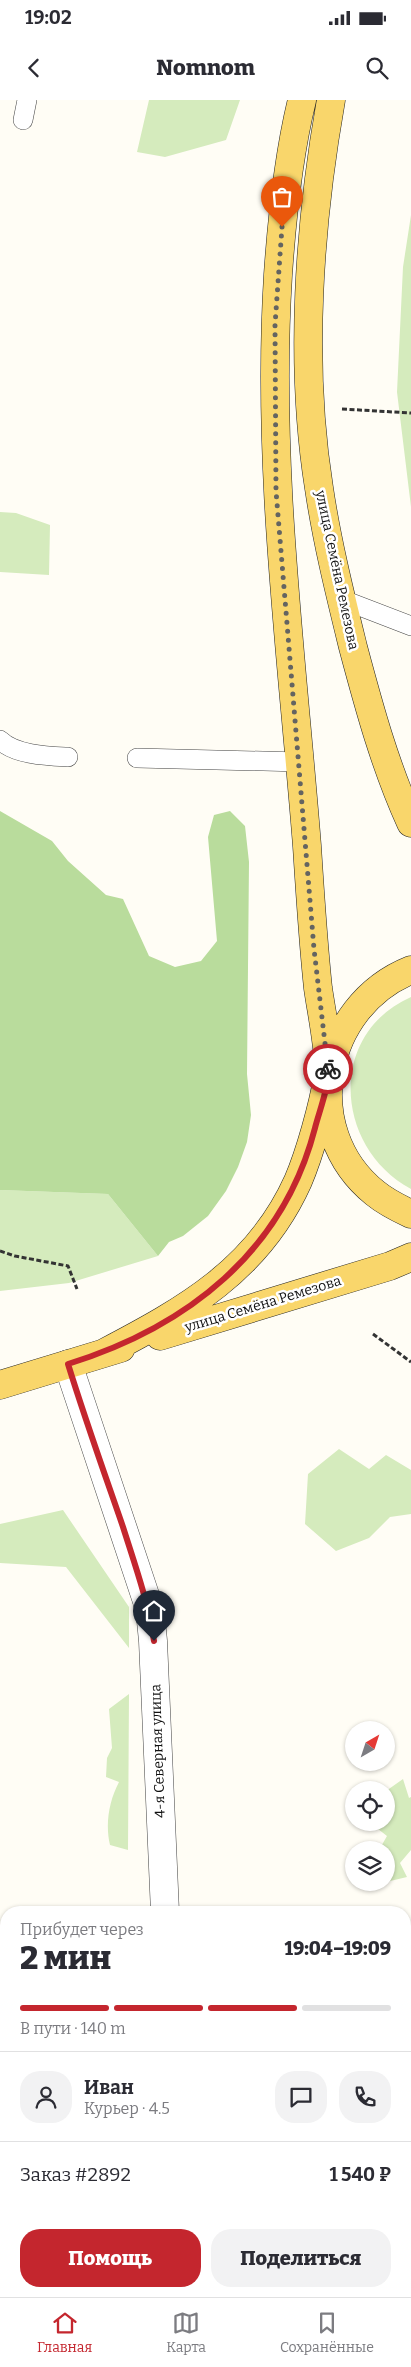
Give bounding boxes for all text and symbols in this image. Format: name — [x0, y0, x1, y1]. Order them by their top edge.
text: 19:02 — [25, 6, 72, 29]
icon: back — [20, 54, 48, 82]
text: Nomnom — [156, 54, 255, 81]
icon: search — [363, 54, 391, 82]
pin — [261, 176, 303, 227]
icon: bag — [268, 183, 296, 211]
street label: улица Семёна Ремезова — [312, 488, 362, 652]
courier — [303, 1044, 353, 1094]
icon: bike — [314, 1055, 342, 1083]
street label: улица Семёна Ремезова — [182, 1272, 344, 1336]
pin — [133, 1590, 175, 1641]
icon: home — [140, 1597, 168, 1625]
street label: 4-я Северная улица — [147, 1683, 169, 1818]
north arrow — [345, 1721, 395, 1771]
map controls — [345, 1721, 395, 1891]
button: locate — [345, 1781, 395, 1831]
button: layers — [345, 1841, 395, 1891]
text: Прибудет через — [20, 1920, 144, 1939]
text: 19:04–19:09 — [285, 1937, 391, 1960]
text: 2 мин — [20, 1939, 111, 1977]
text: В пути · 140 m — [20, 2019, 125, 2038]
button: person — [20, 2071, 72, 2123]
button: chat — [275, 2071, 327, 2123]
button: phone — [339, 2071, 391, 2123]
text: Иван — [84, 2076, 134, 2099]
text: Курьер · 4.5 — [84, 2099, 170, 2118]
text: Заказ #2892 — [20, 2163, 131, 2186]
text: 1 540 ₽ — [329, 2163, 391, 2186]
button: Помощь — [20, 2229, 201, 2287]
button: Поделиться — [211, 2229, 391, 2287]
tab: Главная — [37, 2309, 92, 2356]
tab: Карта — [166, 2309, 206, 2356]
tab: Сохранённые — [280, 2309, 374, 2356]

